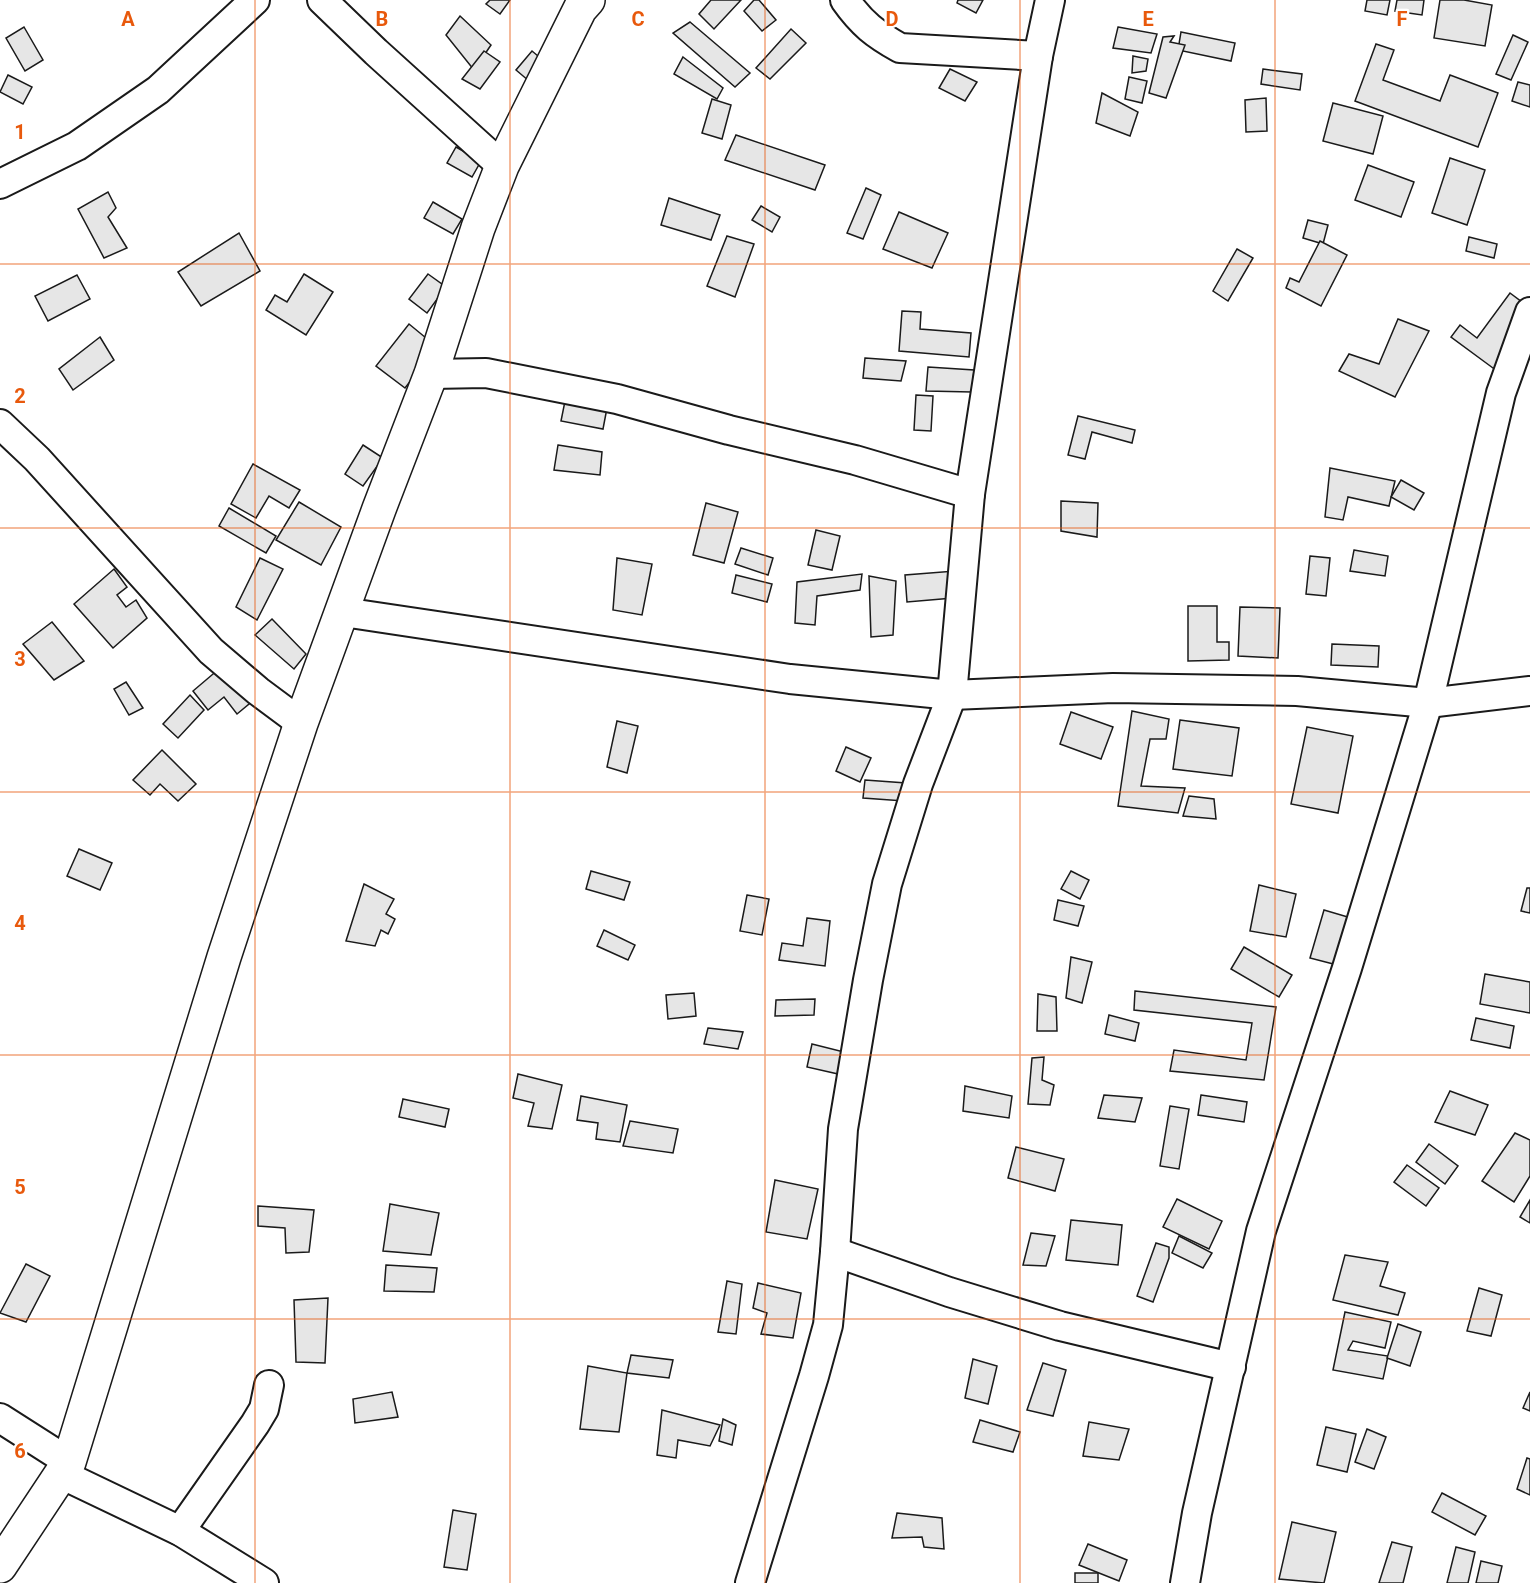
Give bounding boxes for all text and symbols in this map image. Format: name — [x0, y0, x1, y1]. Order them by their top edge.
text: A — [121, 7, 135, 31]
text: B — [376, 7, 388, 31]
text: C — [631, 7, 645, 31]
text: D — [886, 7, 899, 31]
text: E — [1142, 7, 1154, 31]
text: F — [1397, 7, 1408, 31]
text: 1 — [14, 120, 26, 144]
text: 2 — [14, 384, 26, 408]
text: 3 — [14, 647, 26, 671]
text: 4 — [14, 911, 26, 935]
text: 5 — [14, 1175, 26, 1199]
text: 6 — [14, 1439, 26, 1463]

